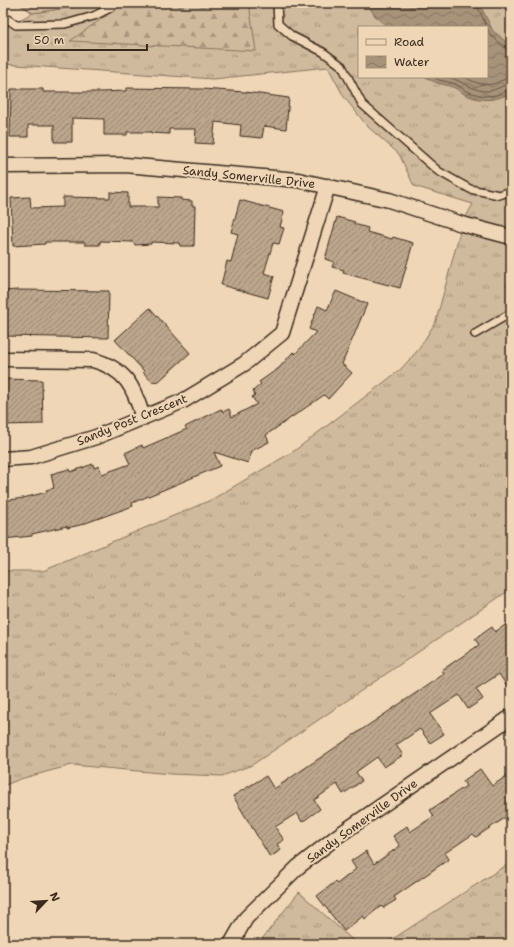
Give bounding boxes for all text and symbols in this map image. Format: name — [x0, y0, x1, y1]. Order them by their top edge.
scale bar — [28, 26, 147, 52]
legend — [358, 26, 488, 78]
text: 50 m — [34, 32, 64, 48]
text: Road — [394, 34, 425, 50]
text: Water — [394, 54, 430, 70]
street label: Sandy Somerville Drive — [182, 162, 316, 192]
street label: Sandy Post Crescent — [74, 391, 190, 449]
street label: Sandy Somerville Drive — [303, 775, 421, 867]
north arrow — [26, 881, 66, 921]
text: N — [46, 890, 63, 904]

